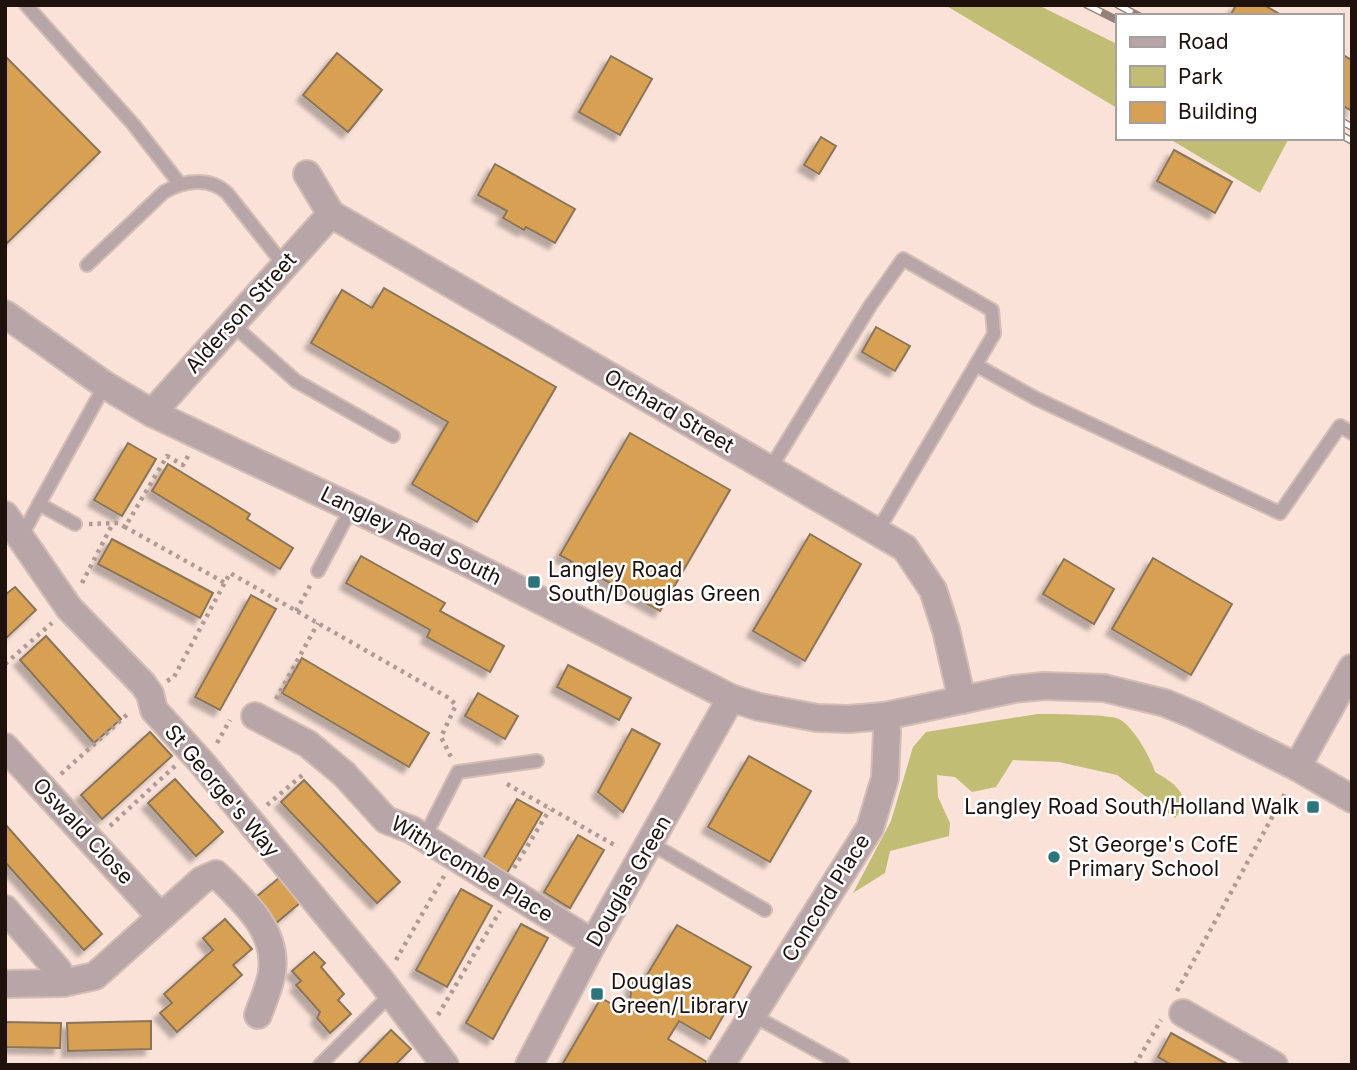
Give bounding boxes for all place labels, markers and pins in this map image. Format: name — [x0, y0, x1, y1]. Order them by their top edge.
place label: Langley Road South/Douglas Green — [548, 557, 760, 606]
marker: Langley Road South/Douglas Green — [526, 574, 542, 590]
place label: Langley Road South/Holland Walk — [964, 794, 1299, 819]
marker: Langley Road South/Holland Walk — [1305, 799, 1321, 815]
place label: St George's CofE Primary School — [1068, 832, 1239, 881]
marker: St George's CofE Primary School — [1046, 849, 1062, 865]
place label: Douglas Green/Library — [611, 969, 748, 1018]
marker: Douglas Green/Library — [589, 986, 605, 1002]

